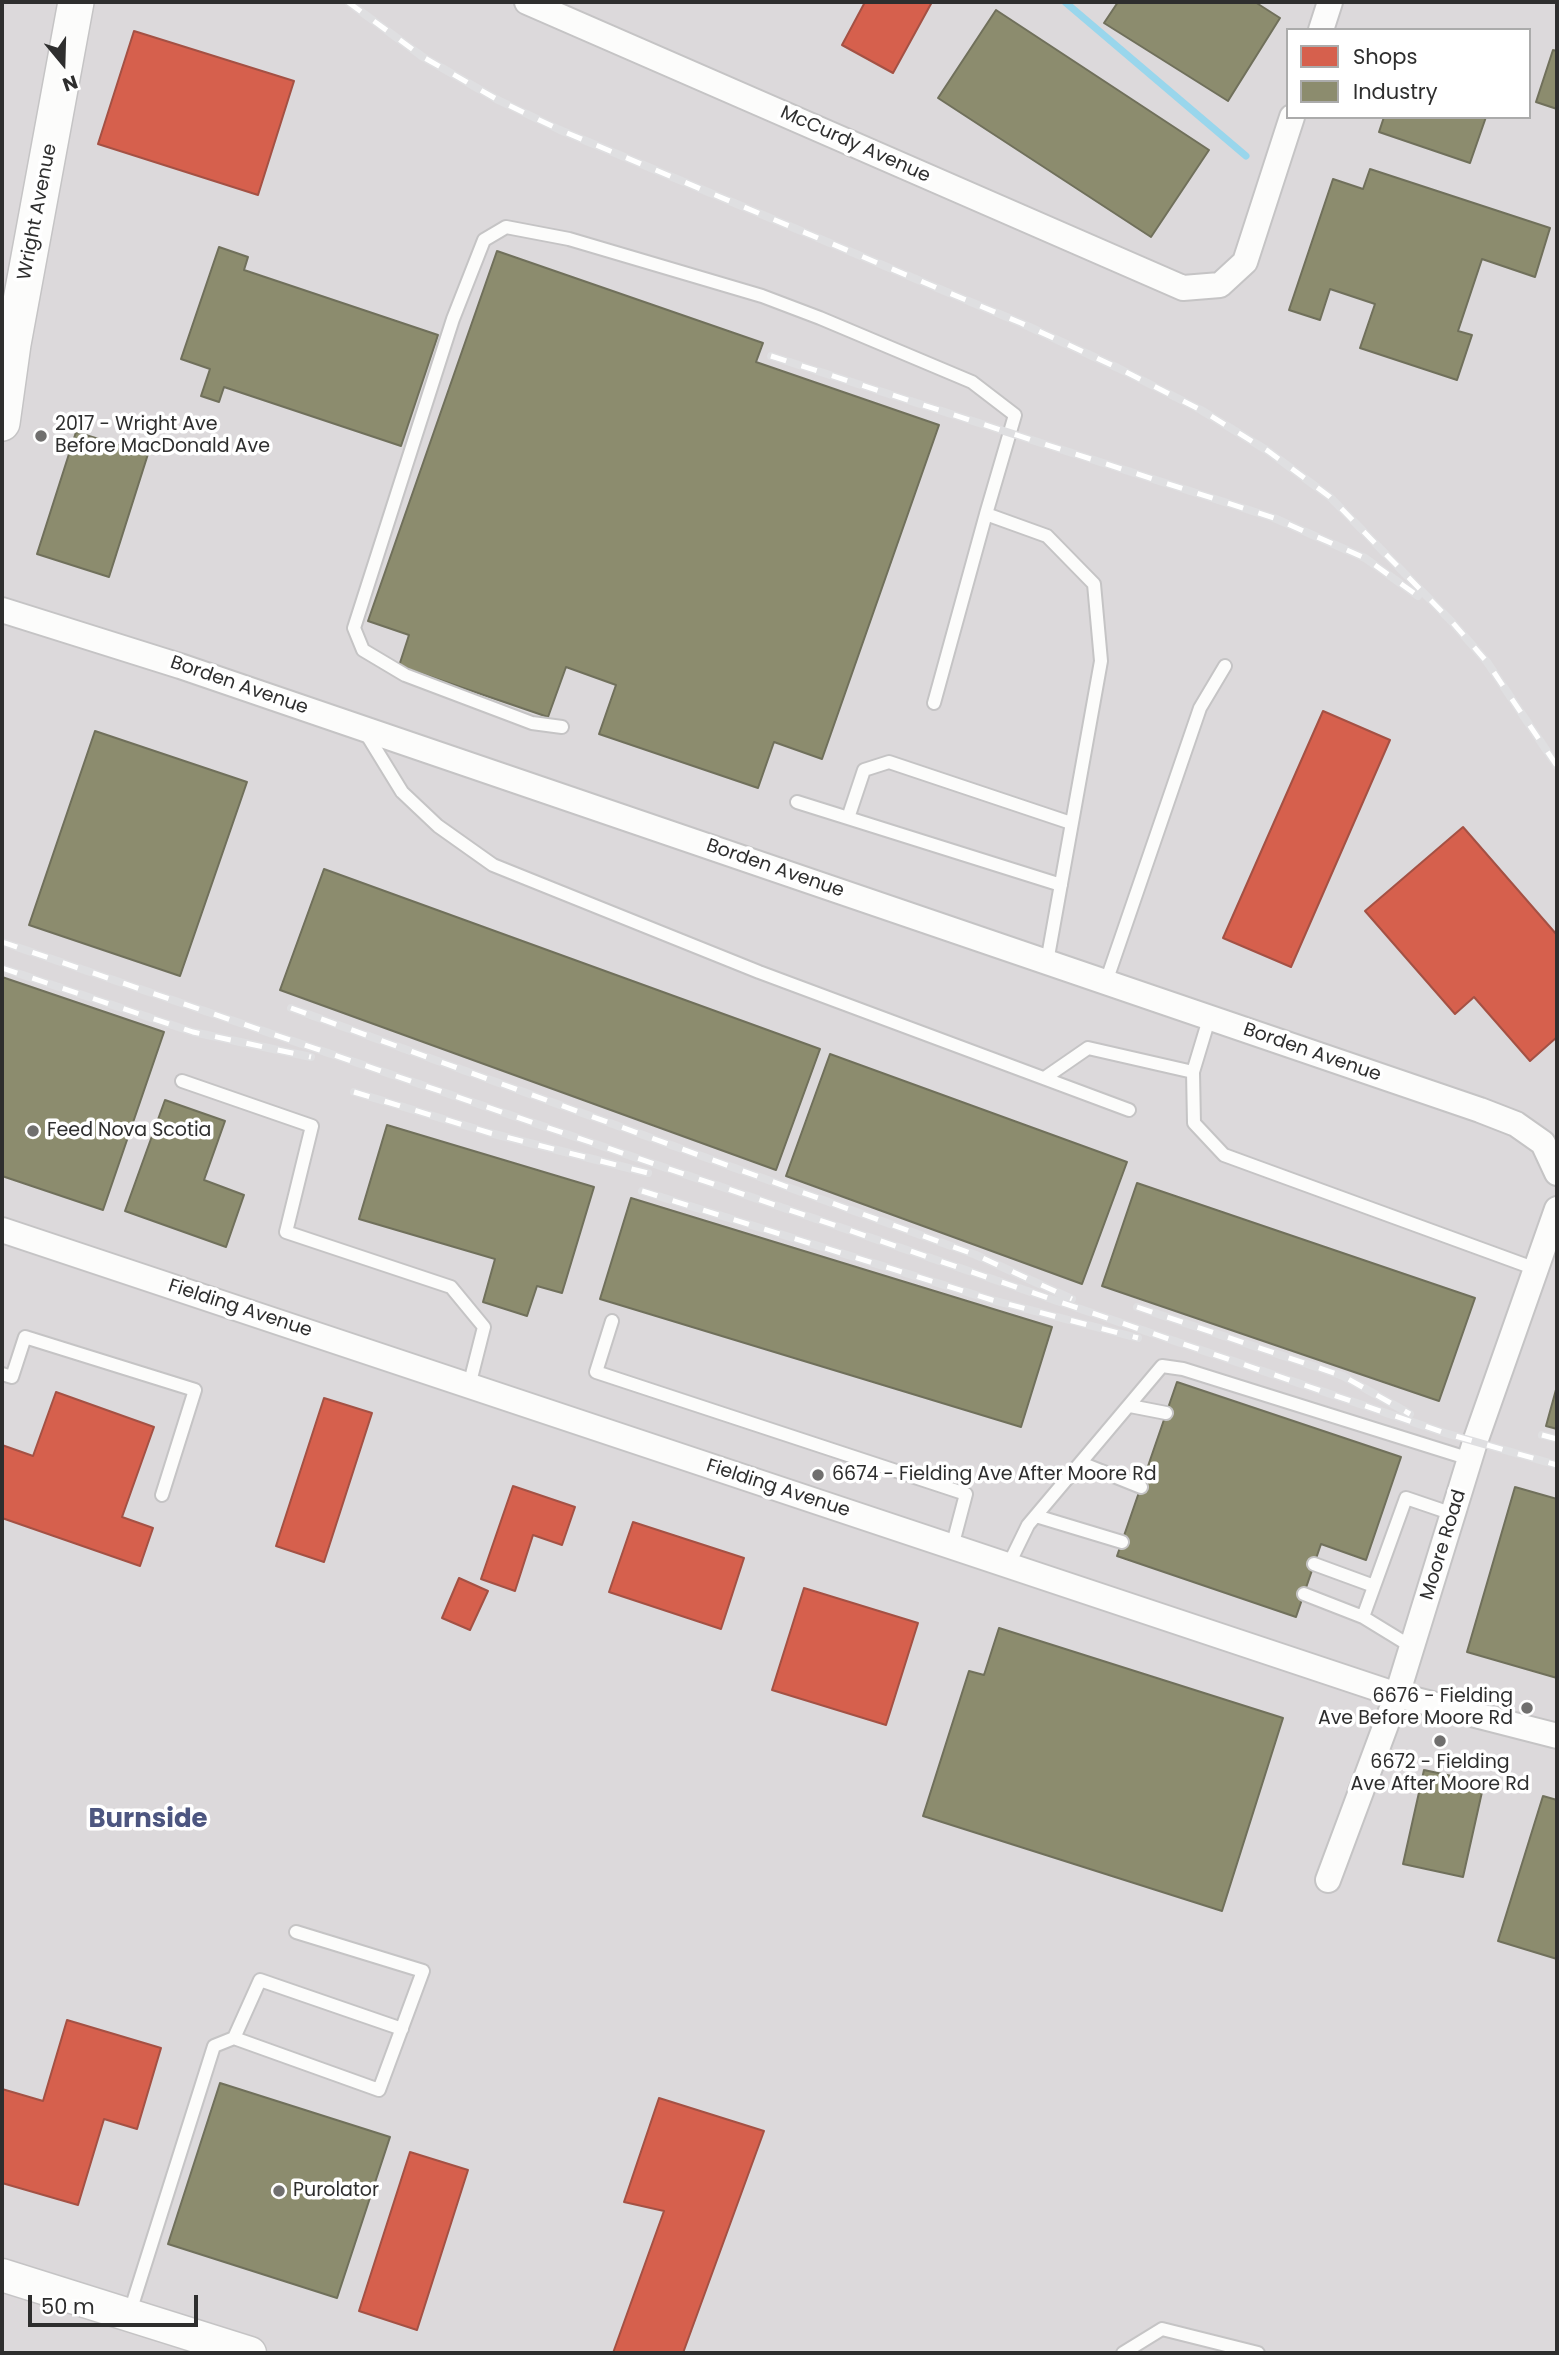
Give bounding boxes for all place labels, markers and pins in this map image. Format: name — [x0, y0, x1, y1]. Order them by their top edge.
place label: 2017 - Wright Ave Before MacDonald Ave — [55, 414, 270, 458]
marker: 2017 - Wright Ave Before MacDonald Ave — [33, 428, 49, 444]
place label: Feed Nova Scotia — [47, 1120, 211, 1142]
marker: Feed Nova Scotia — [25, 1123, 41, 1139]
place label: 6674 - Fielding Ave After Moore Rd — [832, 1464, 1157, 1486]
marker: 6674 - Fielding Ave After Moore Rd — [810, 1467, 826, 1483]
place label: 6676 - Fielding Ave Before Moore Rd — [1318, 1686, 1513, 1730]
marker: 6676 - Fielding Ave Before Moore Rd — [1519, 1700, 1535, 1716]
marker: 6672 - Fielding Ave After Moore Rd — [1432, 1733, 1448, 1749]
place label: 6672 - Fielding Ave After Moore Rd — [1350, 1752, 1530, 1796]
place label: Purolator — [293, 2180, 379, 2202]
marker: Purolator — [271, 2183, 287, 2199]

